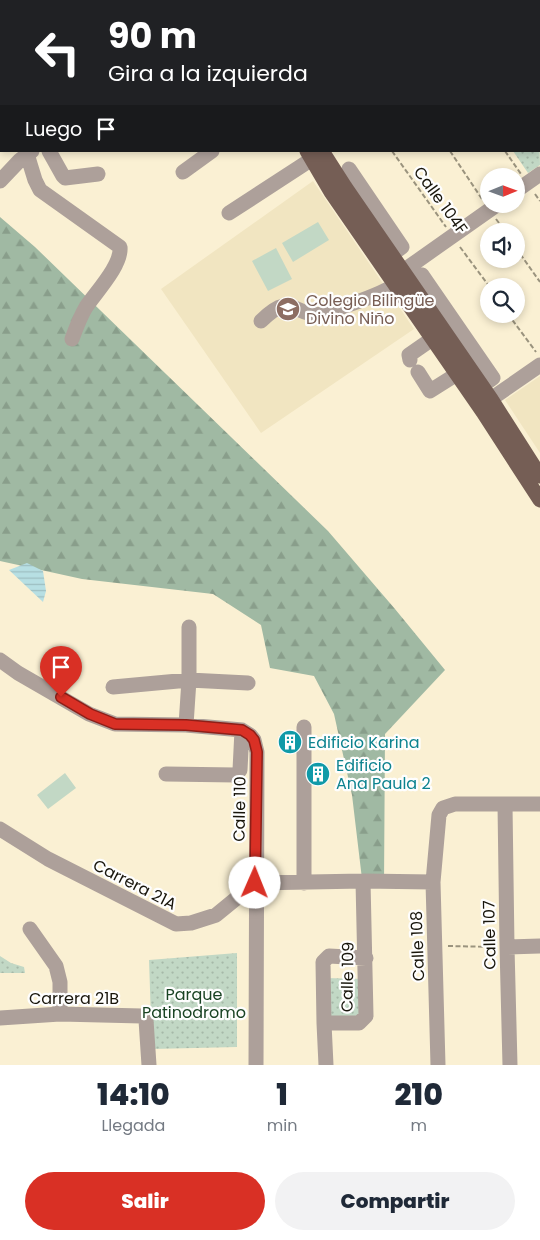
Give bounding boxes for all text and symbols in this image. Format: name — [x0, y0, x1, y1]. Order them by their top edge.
text: 90 m — [108, 11, 197, 60]
icon: left — [25, 20, 90, 85]
text: Gira a la izquierda — [108, 58, 308, 89]
icon: arrive — [92, 115, 120, 143]
text: Luego — [25, 116, 82, 143]
street label: Calle 104F — [408, 162, 473, 239]
north arrow — [480, 168, 525, 212]
map controls — [480, 168, 525, 323]
button: sound — [480, 223, 525, 268]
button: search — [480, 278, 525, 323]
place label: Colegio Bilingüe Divino Niño — [306, 289, 435, 330]
school or university icon: Colegio Bilingüe Divino Niño — [275, 296, 301, 322]
pin — [40, 646, 82, 697]
icon: arrive — [47, 653, 75, 681]
building icon: Edificio Karina — [277, 729, 303, 755]
place label: Edificio Karina — [308, 731, 420, 754]
place label: Edificio Ana Paula 2 — [336, 754, 431, 795]
building icon: Edificio Ana Paula 2 — [305, 761, 331, 787]
street label: Calle 110 — [227, 776, 252, 842]
street label: Carrera 21A — [89, 853, 181, 915]
position arrow — [228, 856, 280, 908]
street label: Calle 107 — [477, 900, 502, 970]
street label: Calle 108 — [405, 910, 430, 982]
street label: Calle 109 — [335, 942, 360, 1012]
park label: Parque Patinodromo — [142, 983, 246, 1024]
street label: Carrera 21B — [29, 987, 119, 1010]
text: 14:10 — [97, 1073, 170, 1116]
text: 1 — [276, 1073, 288, 1116]
text: 210 — [395, 1073, 443, 1116]
text: Llegada — [101, 1114, 165, 1137]
text: min — [267, 1114, 297, 1137]
text: m — [410, 1114, 427, 1137]
button: Salir — [25, 1172, 265, 1230]
button: Compartir — [275, 1172, 515, 1230]

